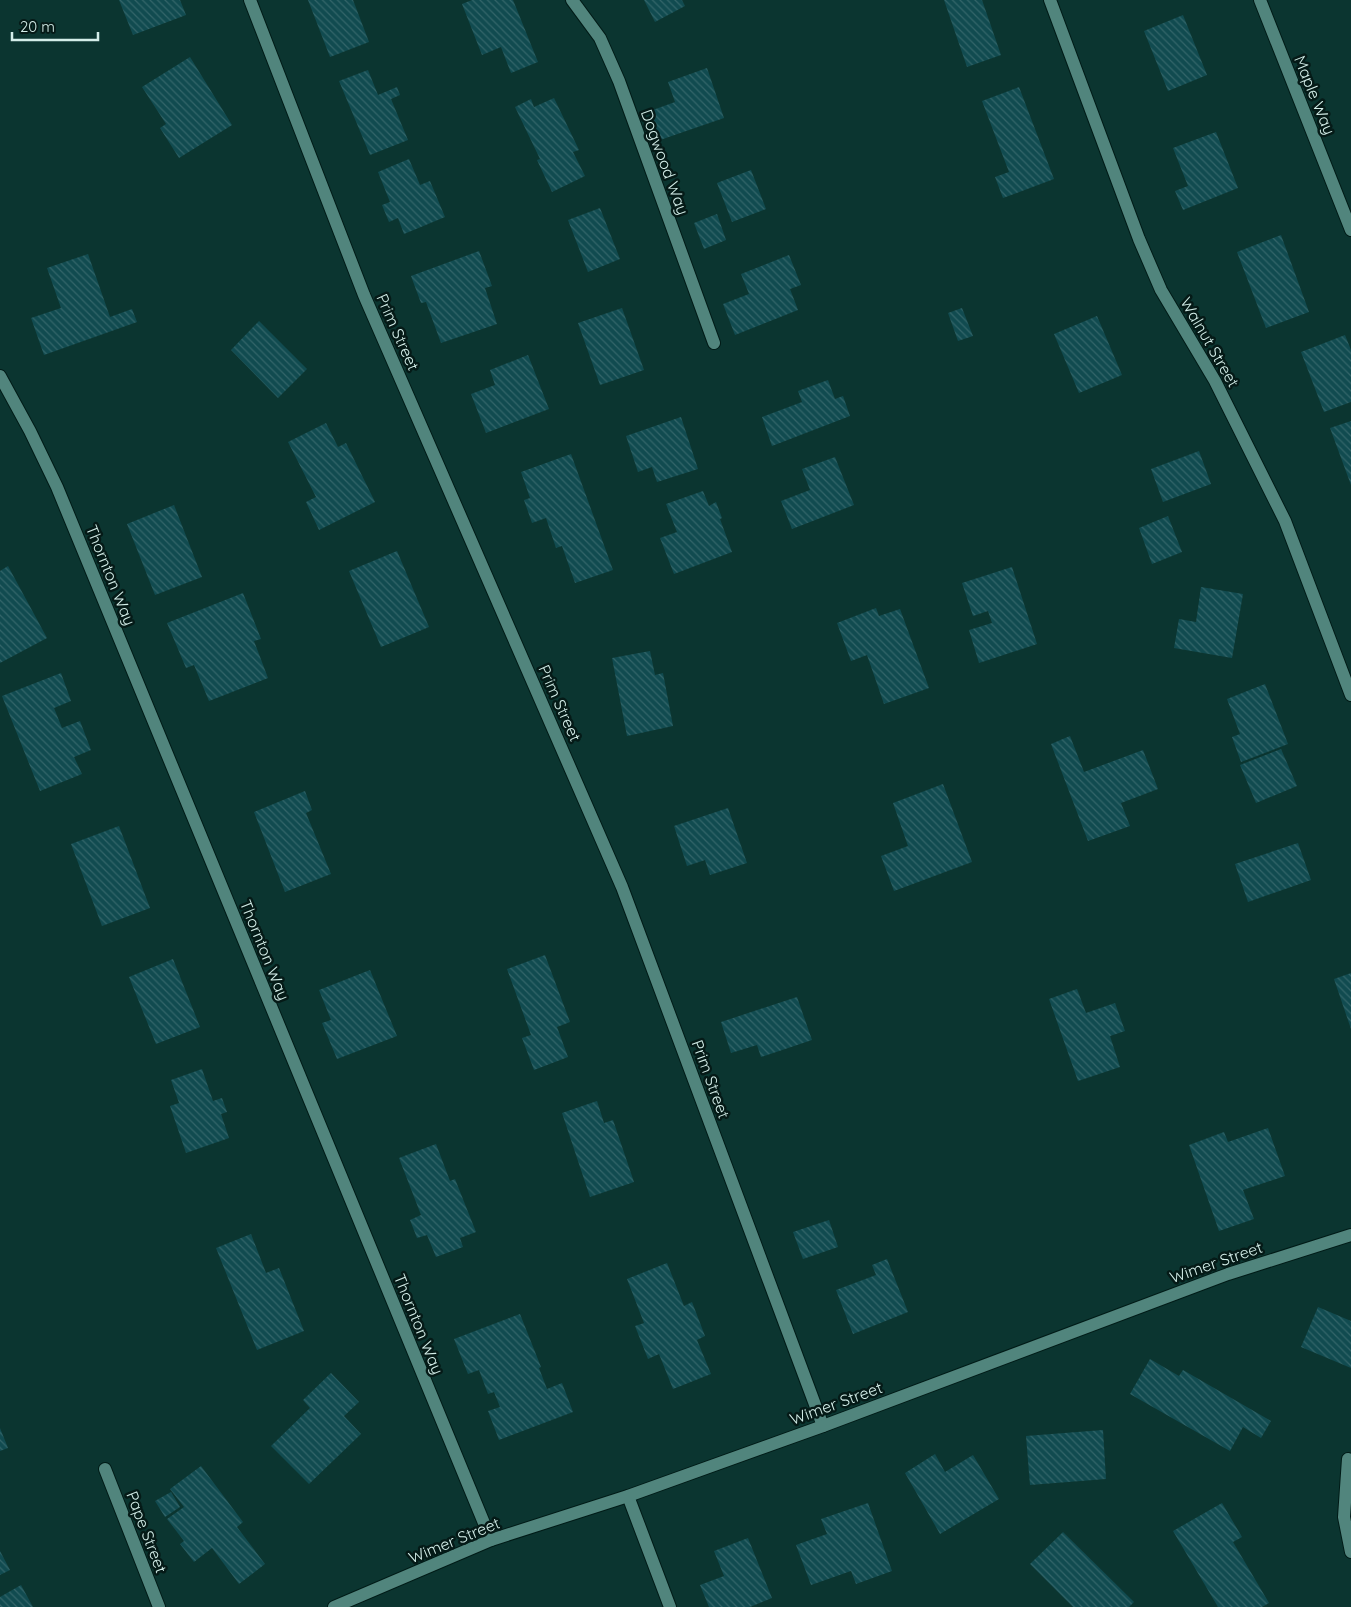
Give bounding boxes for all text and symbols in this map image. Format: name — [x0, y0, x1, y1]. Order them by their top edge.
scale bar — [12, 10, 99, 42]
text: 20 m — [20, 17, 55, 36]
street label: Maple Way — [1290, 52, 1340, 138]
street label: Dogwood Way — [637, 107, 693, 217]
street label: Prim Street — [372, 291, 424, 373]
street label: Walnut Street — [1176, 293, 1244, 391]
street label: Thornton Way — [82, 522, 140, 628]
street label: Prim Street — [534, 662, 586, 744]
street label: Thornton Way — [236, 897, 294, 1003]
street label: Prim Street — [688, 1037, 734, 1121]
street label: Wimer Street — [1167, 1237, 1265, 1287]
street label: Thornton Way — [390, 1271, 448, 1377]
street label: Wimer Street — [787, 1377, 885, 1429]
street label: Pape Street — [122, 1488, 172, 1576]
street label: Wimer Street — [405, 1513, 503, 1567]

